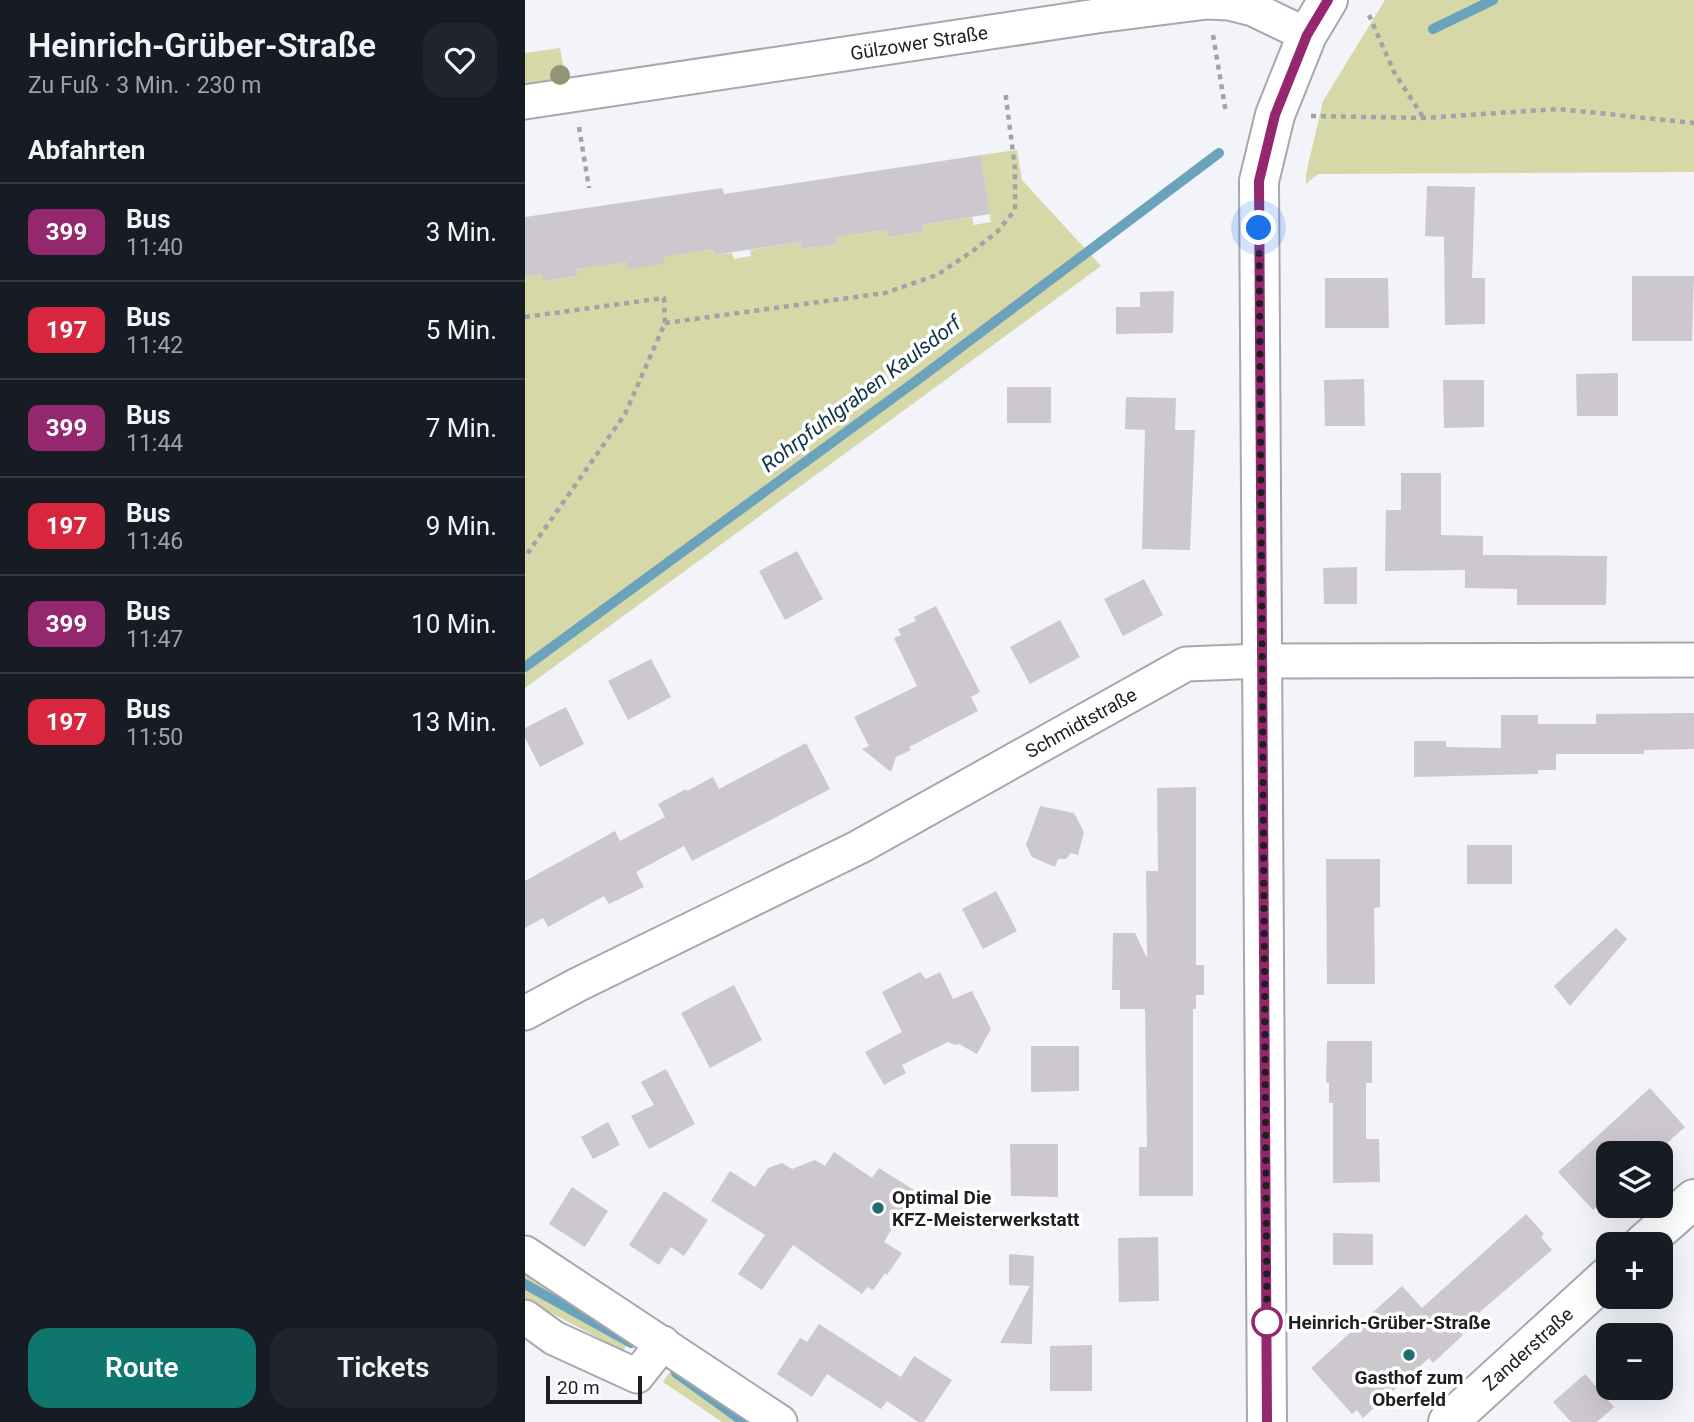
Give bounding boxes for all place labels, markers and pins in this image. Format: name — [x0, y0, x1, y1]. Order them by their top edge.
place label: Optimal Die KFZ-Meisterwerkstatt — [892, 1186, 1080, 1231]
marker: Optimal Die KFZ-Meisterwerkstatt — [870, 1200, 886, 1216]
marker: Heinrich-Grüber-Straße — [1252, 1307, 1282, 1337]
place label: Heinrich-Grüber-Straße — [1288, 1311, 1491, 1334]
marker: Gasthof zum Oberfeld — [1401, 1347, 1417, 1363]
place label: Gasthof zum Oberfeld — [1355, 1366, 1463, 1411]

